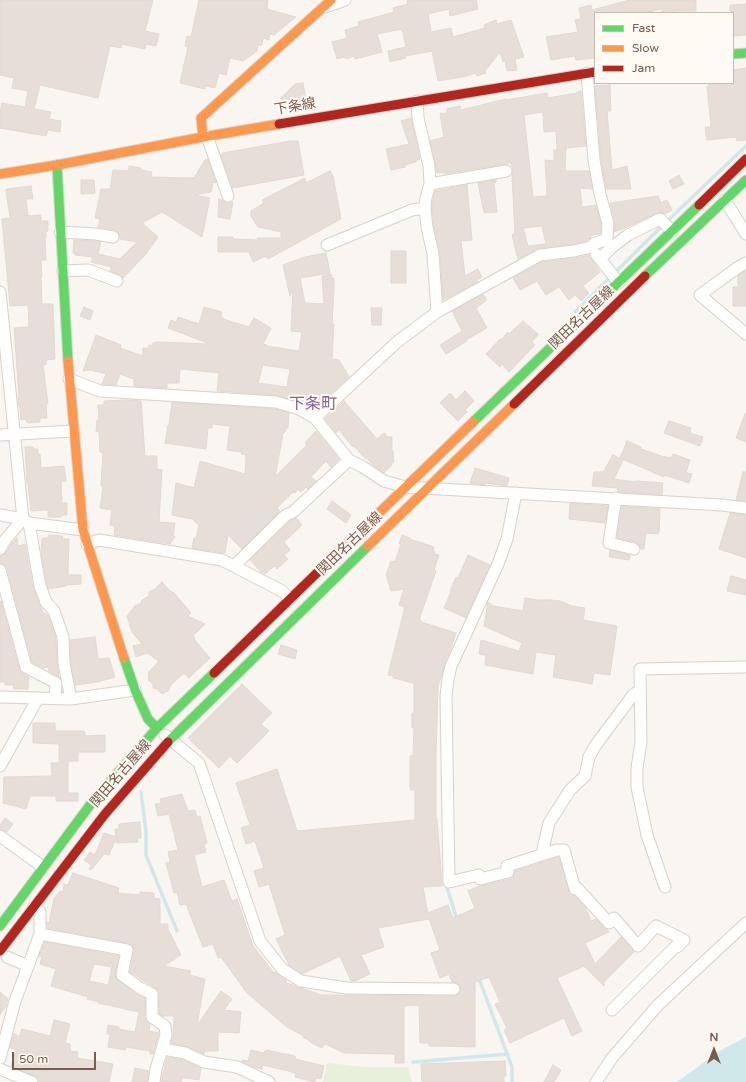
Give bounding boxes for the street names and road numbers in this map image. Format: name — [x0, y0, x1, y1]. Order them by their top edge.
street label: 下条線 — [273, 95, 317, 119]
street label: 関田名古屋線 — [546, 283, 618, 353]
street label: 関田名古屋線 — [314, 509, 386, 579]
street label: 関田名古屋線 — [87, 737, 155, 811]

